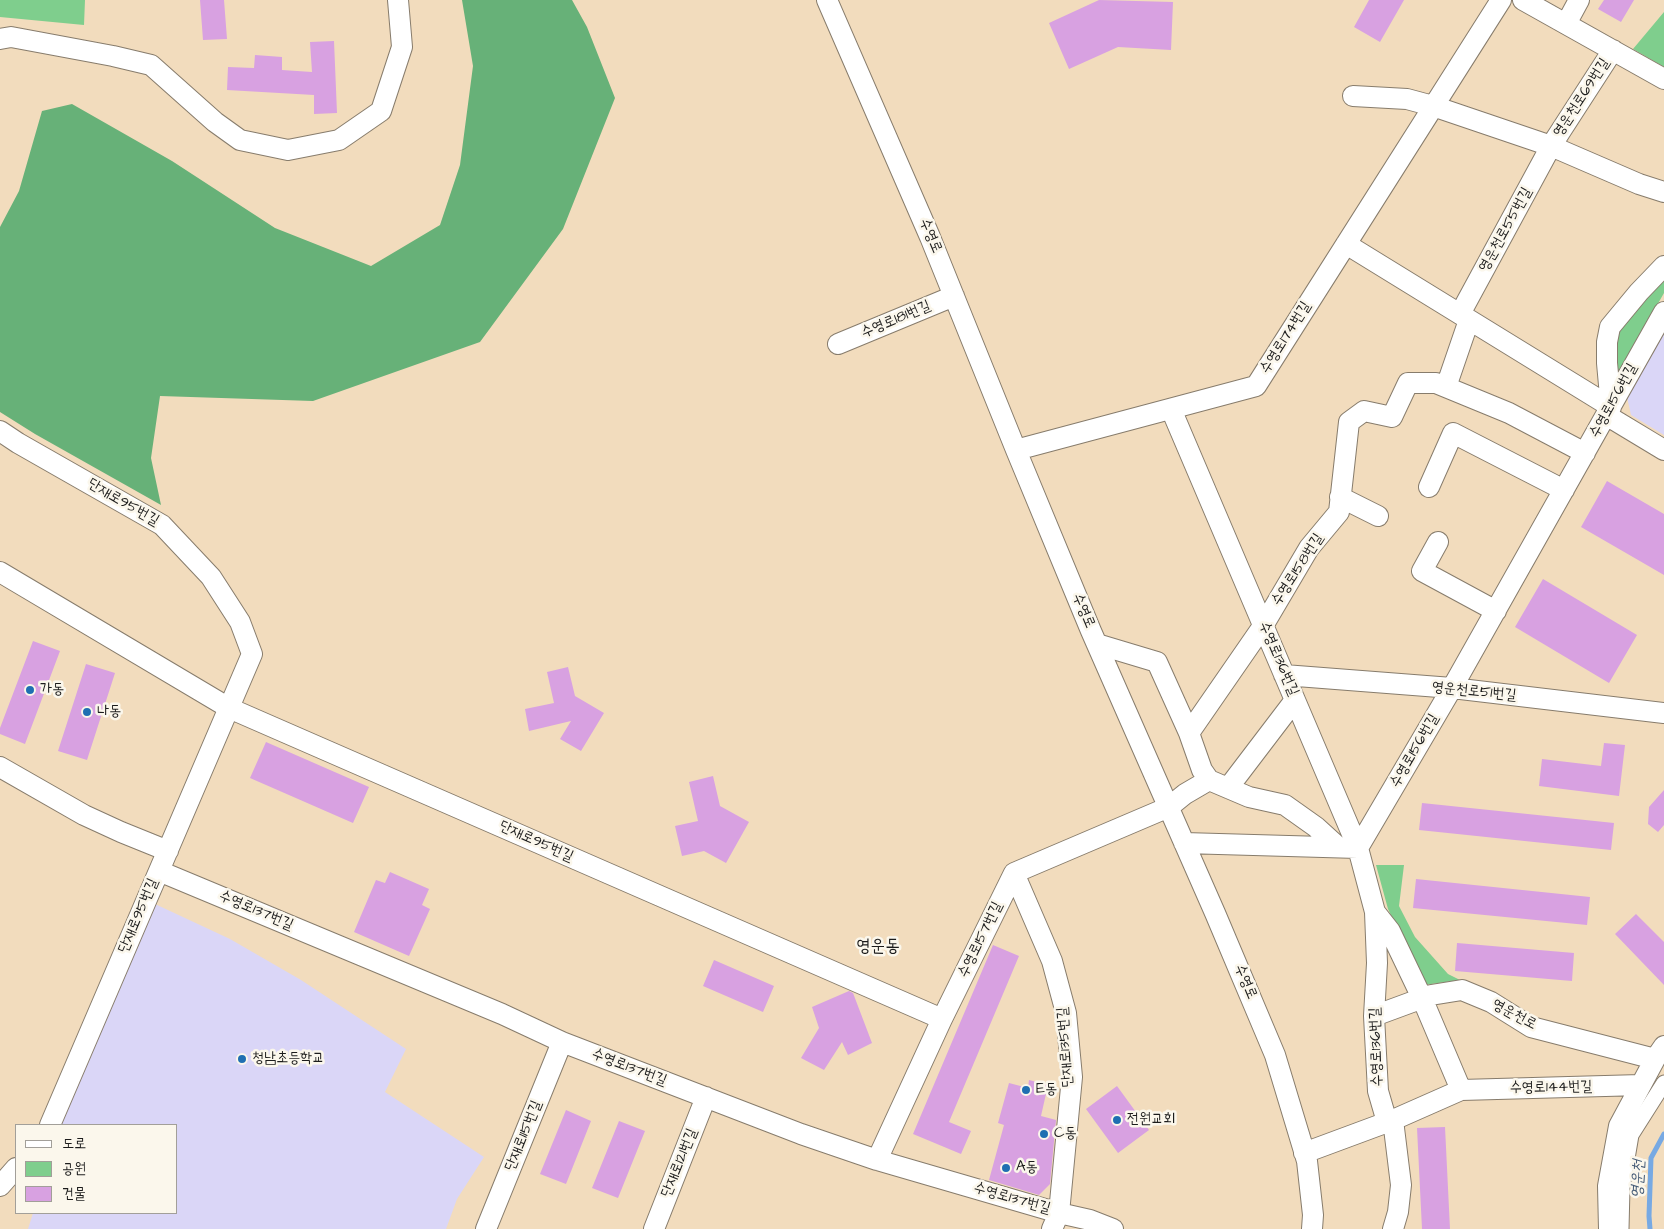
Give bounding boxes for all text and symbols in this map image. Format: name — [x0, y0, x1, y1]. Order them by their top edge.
street label: 영운천로69번길 — [1550, 55, 1614, 141]
street label: 영운천로55번길 — [1475, 185, 1537, 275]
street label: 수영로 — [915, 216, 945, 256]
street label: 수영로181번길 — [858, 297, 934, 343]
street label: 수영로174번길 — [1257, 299, 1315, 377]
street label: 수영로156번길 — [1586, 361, 1642, 441]
street label: 단재로95번길 — [84, 475, 162, 531]
street label: 수영로158번길 — [1268, 530, 1328, 610]
street label: 수영로 — [1068, 591, 1098, 631]
street label: 수영로136번길 — [1254, 619, 1302, 699]
street label: 영운천로51번길 — [1431, 679, 1517, 705]
place label: 가동 — [40, 681, 64, 699]
marker: 가동 — [24, 684, 36, 696]
place label: 나동 — [97, 703, 121, 721]
marker: 나동 — [81, 706, 93, 718]
street label: 수영로156번길 — [1387, 711, 1443, 791]
street label: 단재로95번길 — [496, 818, 576, 866]
street label: 단재로95번길 — [115, 876, 163, 956]
street label: 수영로137번길 — [216, 887, 296, 935]
street label: 수영로157번길 — [955, 899, 1007, 981]
district label: 영운동 — [856, 936, 900, 958]
street label: 수영로 — [1230, 962, 1260, 1002]
street label: 영운천로 — [1488, 996, 1540, 1034]
street label: 단재로135번길 — [1054, 1006, 1078, 1088]
street label: 수영로136번길 — [1367, 1007, 1387, 1087]
street label: 수영로137번길 — [589, 1045, 669, 1091]
place label: 청남초등학교 — [252, 1050, 324, 1068]
marker: 청남초등학교 — [236, 1053, 248, 1065]
street label: 수영로144번길 — [1510, 1078, 1592, 1098]
place label: E동 — [1036, 1081, 1057, 1099]
marker: E동 — [1020, 1084, 1032, 1096]
street label: 단재로115번길 — [502, 1098, 546, 1174]
place label: 전원교회 — [1127, 1111, 1175, 1129]
marker: 전원교회 — [1111, 1114, 1123, 1126]
legend — [15, 1124, 178, 1214]
place label: C동 — [1054, 1125, 1077, 1143]
street label: 단재로121번길 — [658, 1126, 702, 1200]
marker: C동 — [1038, 1128, 1050, 1140]
text: 도로 — [62, 1133, 86, 1154]
text: 공원 — [62, 1158, 86, 1179]
place label: A동 — [1016, 1159, 1038, 1177]
water label: 영운천 — [1628, 1159, 1650, 1199]
marker: A동 — [1000, 1162, 1012, 1174]
street label: 수영로137번길 — [971, 1179, 1053, 1219]
text: 건물 — [62, 1183, 86, 1204]

